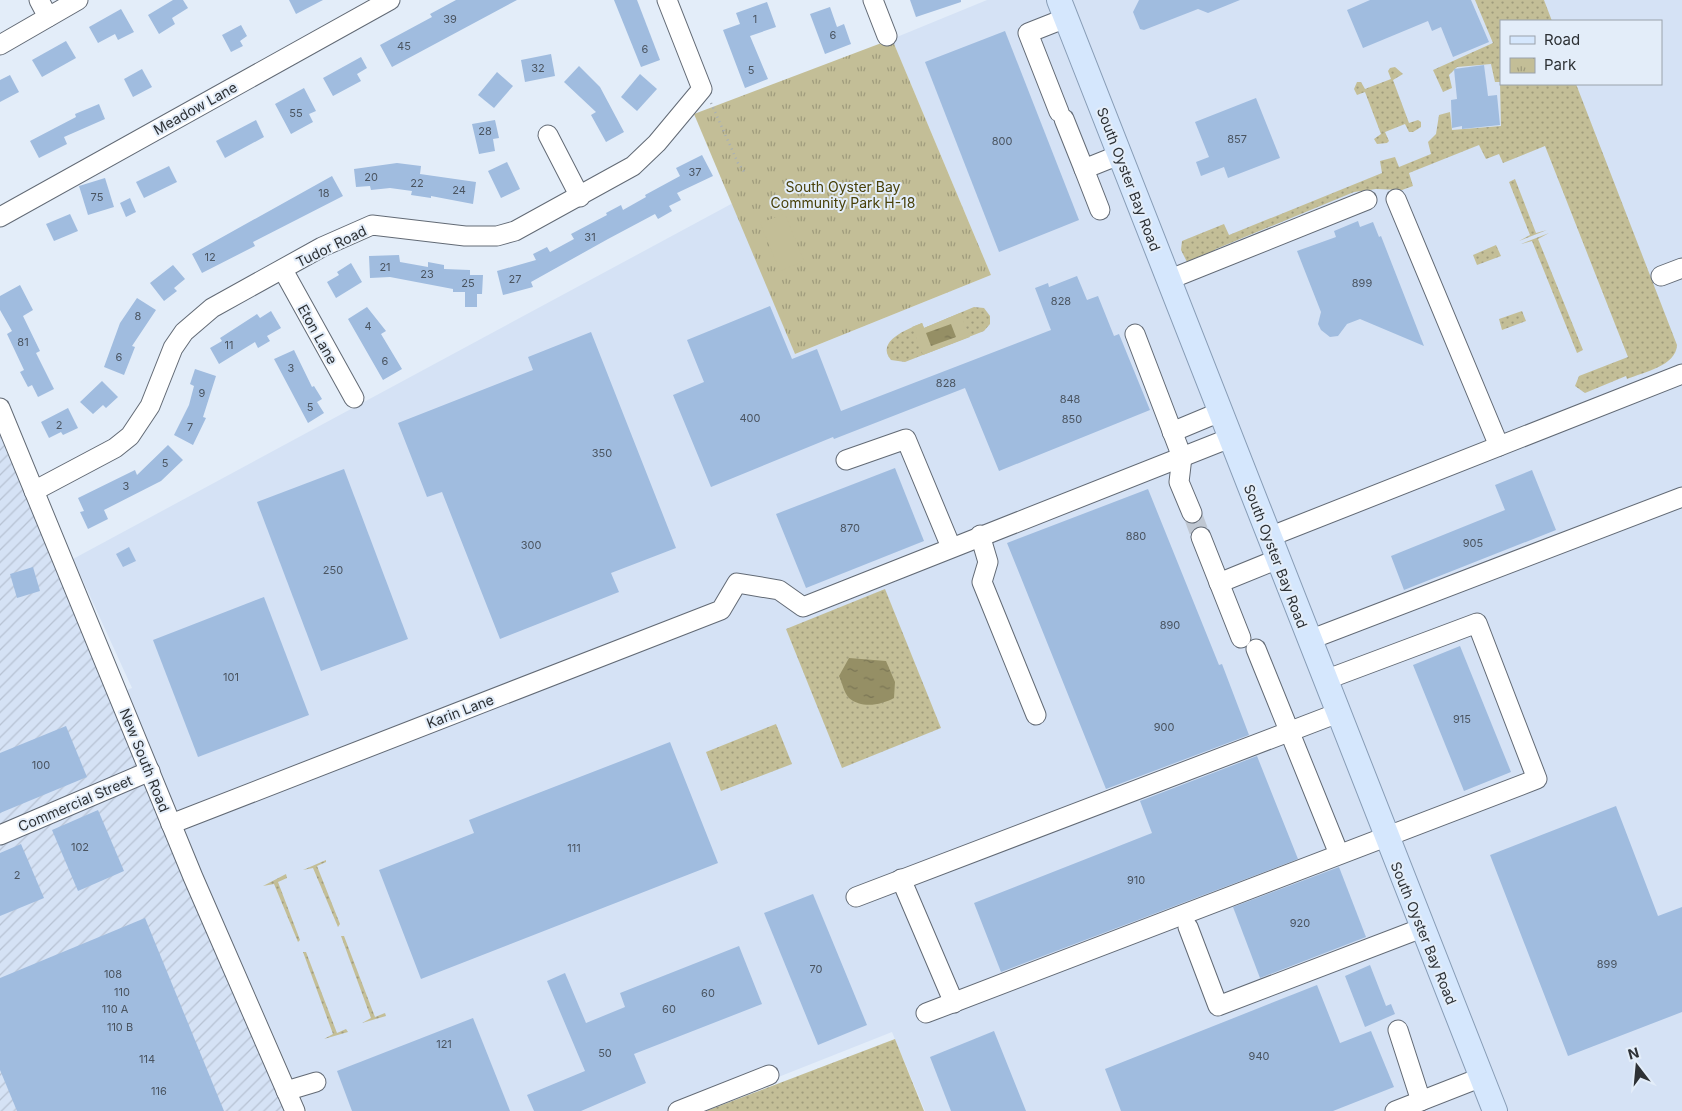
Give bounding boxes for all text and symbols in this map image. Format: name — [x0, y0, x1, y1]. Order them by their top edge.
house number: 39 — [443, 12, 457, 26]
house number: 1 — [753, 12, 757, 26]
legend — [1500, 20, 1662, 85]
house number: 6 — [830, 28, 837, 42]
text: Road — [1544, 30, 1580, 49]
house number: 45 — [397, 39, 411, 53]
house number: 6 — [642, 42, 649, 56]
text: Park — [1544, 55, 1577, 74]
house number: 32 — [531, 61, 545, 75]
house number: 5 — [748, 63, 755, 77]
street label: Meadow Lane — [150, 78, 240, 138]
street label: South Oyster Bay Road — [1094, 105, 1164, 253]
house number: 55 — [289, 106, 303, 120]
house number: 28 — [478, 124, 492, 138]
house number: 857 — [1227, 132, 1247, 146]
house number: 800 — [992, 134, 1012, 148]
house number: 37 — [688, 165, 702, 179]
house number: 20 — [364, 170, 378, 184]
house number: 22 — [410, 176, 424, 190]
park label: South Oyster Bay Community Park H-18 — [771, 178, 915, 211]
house number: 24 — [452, 183, 466, 197]
house number: 18 — [318, 186, 330, 200]
house number: 75 — [91, 190, 104, 204]
street label: Tudor Road — [293, 222, 369, 270]
house number: 31 — [584, 230, 596, 244]
house number: 12 — [204, 250, 216, 264]
house number: 21 — [379, 260, 391, 274]
house number: 23 — [420, 267, 434, 281]
house number: 27 — [509, 272, 521, 286]
house number: 25 — [461, 276, 475, 290]
house number: 899 — [1352, 276, 1372, 290]
house number: 828 — [1051, 294, 1071, 308]
street label: Eton Lane — [295, 301, 341, 367]
house number: 8 — [135, 309, 142, 323]
house number: 4 — [364, 319, 372, 333]
house number: 81 — [17, 335, 29, 349]
house number: 11 — [225, 338, 233, 352]
house number: 6 — [116, 350, 123, 364]
house number: 6 — [382, 354, 389, 368]
house number: 3 — [288, 361, 295, 375]
house number: 828 — [936, 376, 956, 390]
house number: 9 — [199, 386, 206, 400]
house number: 848 — [1060, 392, 1081, 406]
house number: 5 — [307, 400, 314, 414]
house number: 400 — [740, 411, 761, 425]
house number: 850 — [1062, 412, 1082, 426]
house number: 2 — [56, 418, 62, 432]
house number: 7 — [187, 420, 193, 434]
house number: 350 — [592, 446, 612, 460]
house number: 5 — [162, 456, 169, 470]
house number: 3 — [123, 479, 130, 493]
street label: South Oyster Bay Road — [1241, 482, 1311, 630]
house number: 870 — [840, 521, 860, 535]
house number: 880 — [1126, 529, 1146, 543]
house number: 905 — [1463, 536, 1484, 550]
house number: 300 — [521, 538, 541, 552]
house number: 250 — [323, 563, 343, 577]
house number: 890 — [1160, 618, 1180, 632]
house number: 101 — [223, 670, 239, 684]
street label: Karin Lane — [424, 690, 496, 732]
street label: New South Road — [117, 706, 173, 814]
house number: 915 — [1453, 712, 1471, 726]
house number: 900 — [1154, 720, 1174, 734]
house number: 100 — [32, 758, 50, 772]
street label: Commercial Street — [15, 771, 135, 835]
house number: 102 — [71, 840, 89, 854]
house number: 111 — [567, 841, 581, 855]
street label: South Oyster Bay Road — [1388, 859, 1460, 1007]
house number: 2 — [14, 868, 20, 882]
house number: 910 — [1127, 873, 1145, 887]
house number: 920 — [1290, 916, 1310, 930]
house number: 899 — [1597, 957, 1617, 971]
house number: 70 — [810, 962, 823, 976]
house number: 108 — [104, 967, 122, 981]
house number: 110 — [114, 985, 130, 999]
house number: 60 — [701, 986, 715, 1000]
house number: 110 A — [102, 1002, 129, 1016]
house number: 60 — [662, 1002, 676, 1016]
house number: 110 B — [107, 1020, 133, 1034]
house number: 121 — [436, 1037, 452, 1051]
north arrow — [1612, 1041, 1662, 1091]
text: N — [1626, 1043, 1641, 1063]
house number: 50 — [598, 1046, 612, 1060]
house number: 940 — [1249, 1049, 1269, 1063]
house number: 114 — [139, 1052, 155, 1066]
house number: 116 — [151, 1084, 167, 1098]

